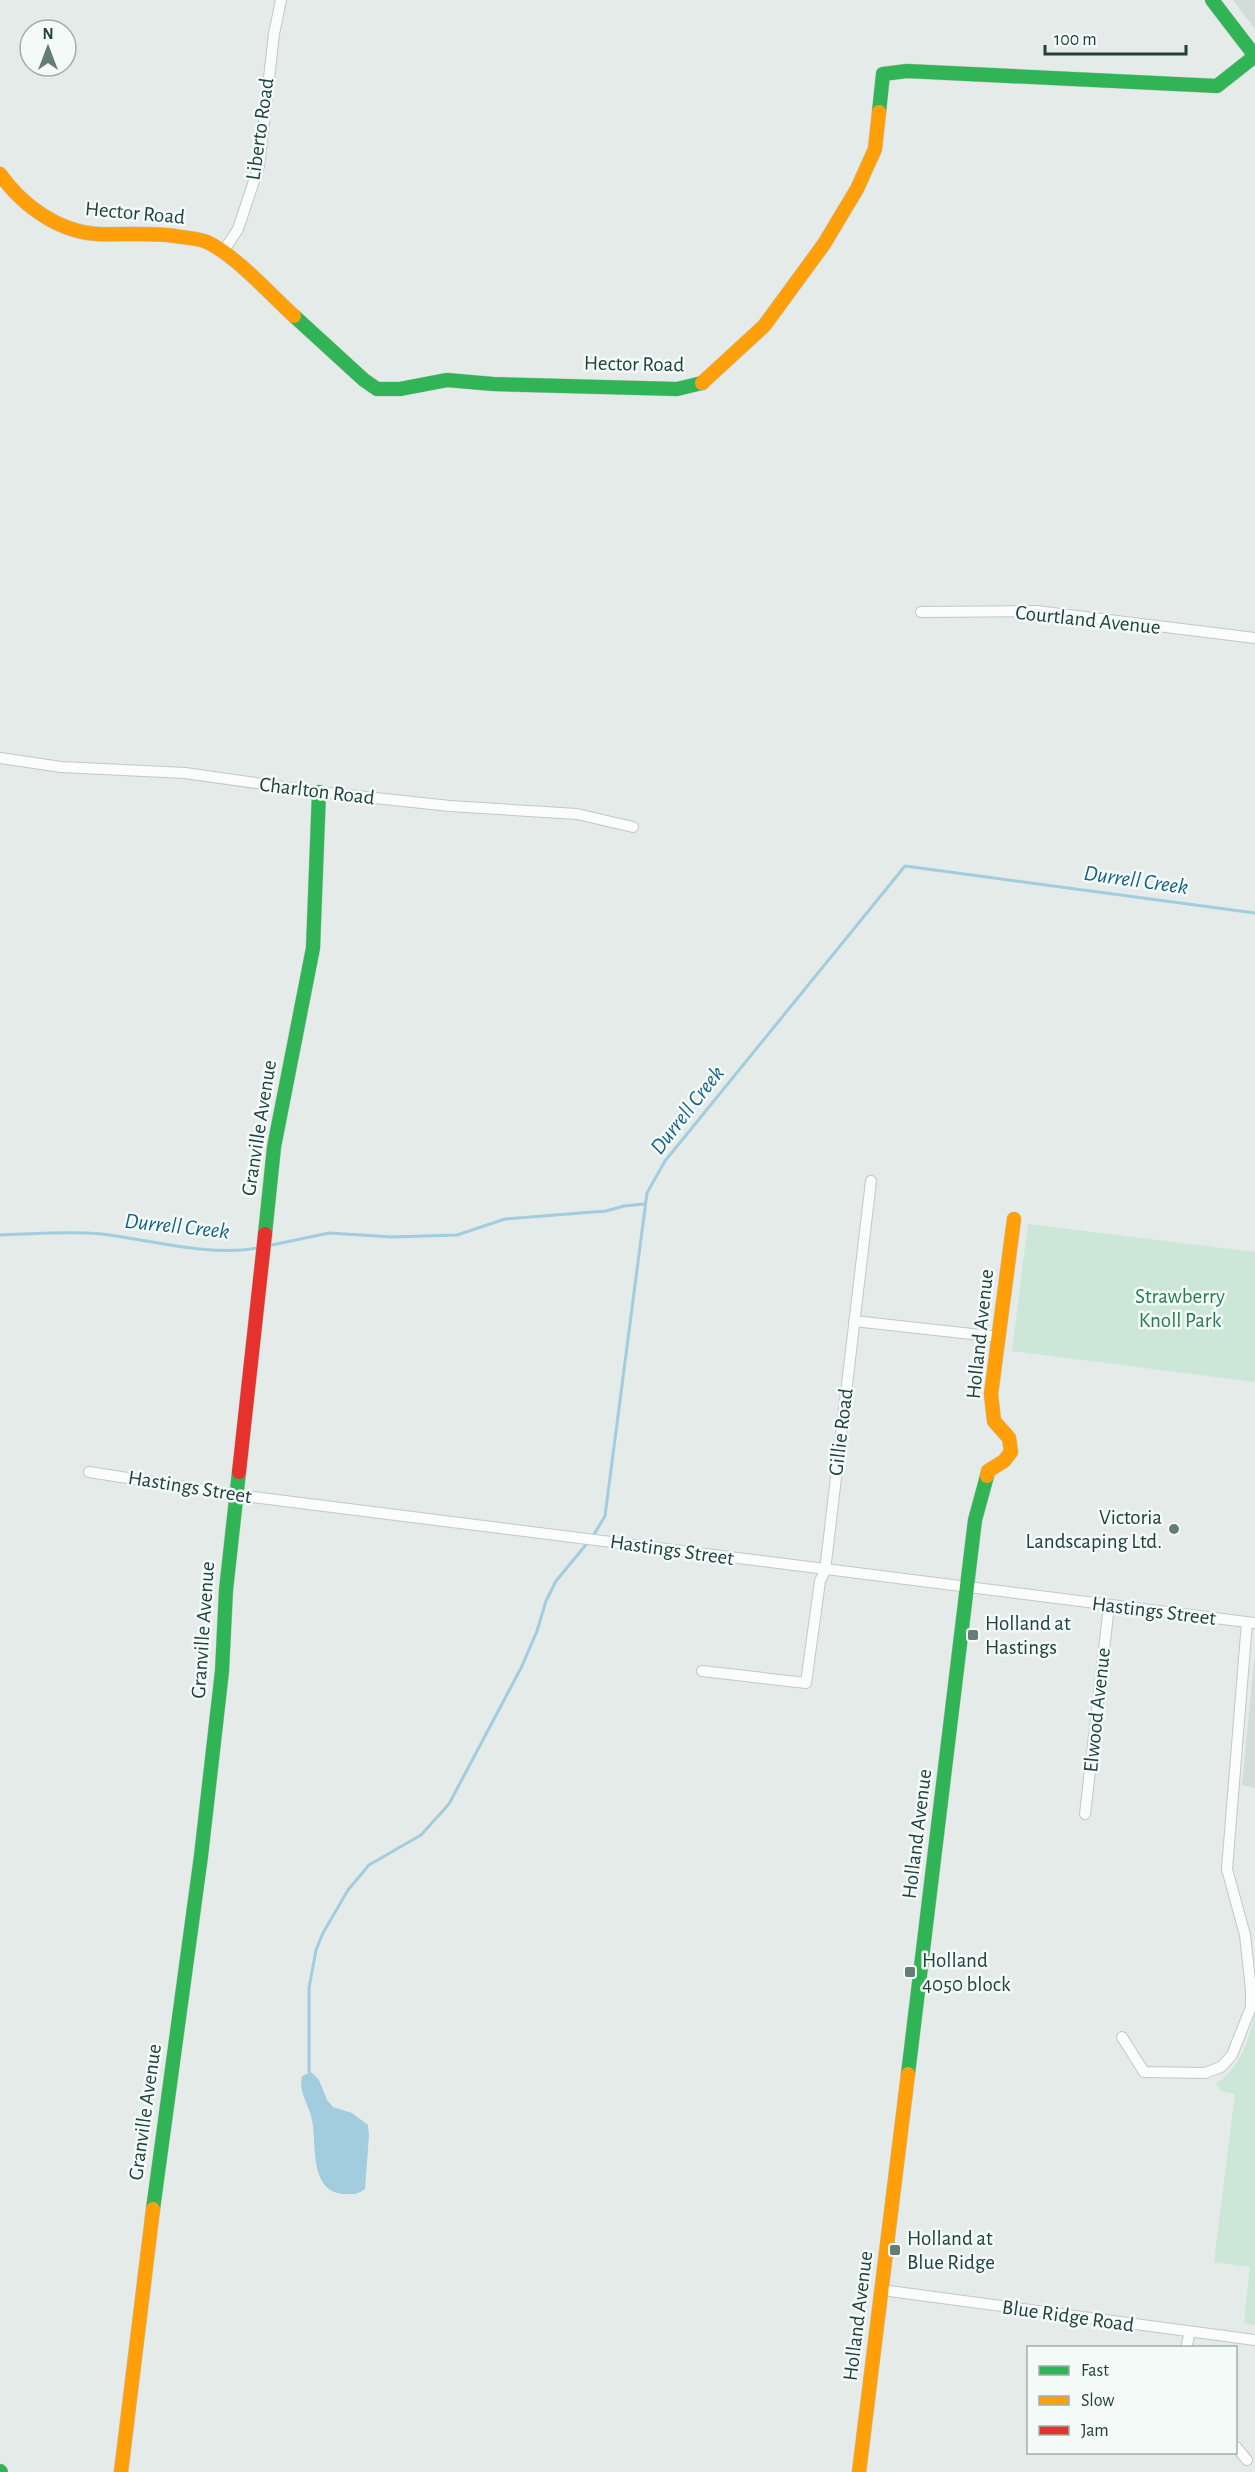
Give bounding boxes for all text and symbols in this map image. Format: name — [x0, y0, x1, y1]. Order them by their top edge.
north arrow — [18, 18, 78, 78]
scale bar — [1045, 18, 1186, 56]
text: N — [42, 26, 54, 42]
text: 100 m — [1054, 31, 1097, 49]
street label: Liberto Road — [242, 76, 278, 181]
street label: Hector Road — [84, 198, 186, 228]
street label: Hector Road — [584, 353, 684, 375]
street label: Courtland Avenue — [1014, 602, 1162, 638]
street label: Charlton Road — [258, 774, 376, 808]
water label: Durrell Creek — [1082, 862, 1190, 898]
street label: Granville Avenue — [238, 1059, 280, 1197]
water label: Durrell Creek — [646, 1062, 728, 1158]
water label: Durrell Creek — [124, 1210, 230, 1242]
street label: Holland Avenue — [963, 1268, 997, 1400]
park label: Strawberry Knoll Park — [1135, 1286, 1225, 1331]
street label: Gillie Road — [825, 1387, 857, 1477]
street label: Hastings Street — [127, 1467, 254, 1507]
place label: Victoria Landscaping Ltd. — [1026, 1507, 1162, 1552]
marker: Victoria Landscaping Ltd. — [1167, 1522, 1181, 1536]
street label: Hastings Street — [609, 1531, 736, 1569]
street label: Granville Avenue — [188, 1561, 218, 1699]
street label: Hastings Street — [1091, 1593, 1218, 1629]
place label: Holland at Hastings — [985, 1613, 1071, 1658]
marker: Holland at Hastings — [966, 1628, 980, 1642]
street label: Elwood Avenue — [1080, 1647, 1114, 1773]
street label: Holland Avenue — [899, 1768, 935, 1900]
place label: Holland 4050 block — [922, 1950, 1011, 1995]
marker: Holland 4050 block — [903, 1965, 917, 1979]
street label: Granville Avenue — [125, 2043, 165, 2181]
place label: Holland at Blue Ridge — [907, 2228, 995, 2273]
marker: Holland at Blue Ridge — [888, 2243, 902, 2257]
street label: Holland Avenue — [840, 2250, 876, 2382]
street label: Blue Ridge Road — [1001, 2296, 1135, 2336]
legend — [1027, 2346, 1237, 2454]
text: Fast — [1081, 2362, 1109, 2380]
text: Slow — [1081, 2392, 1114, 2410]
text: Jam — [1081, 2422, 1109, 2440]

